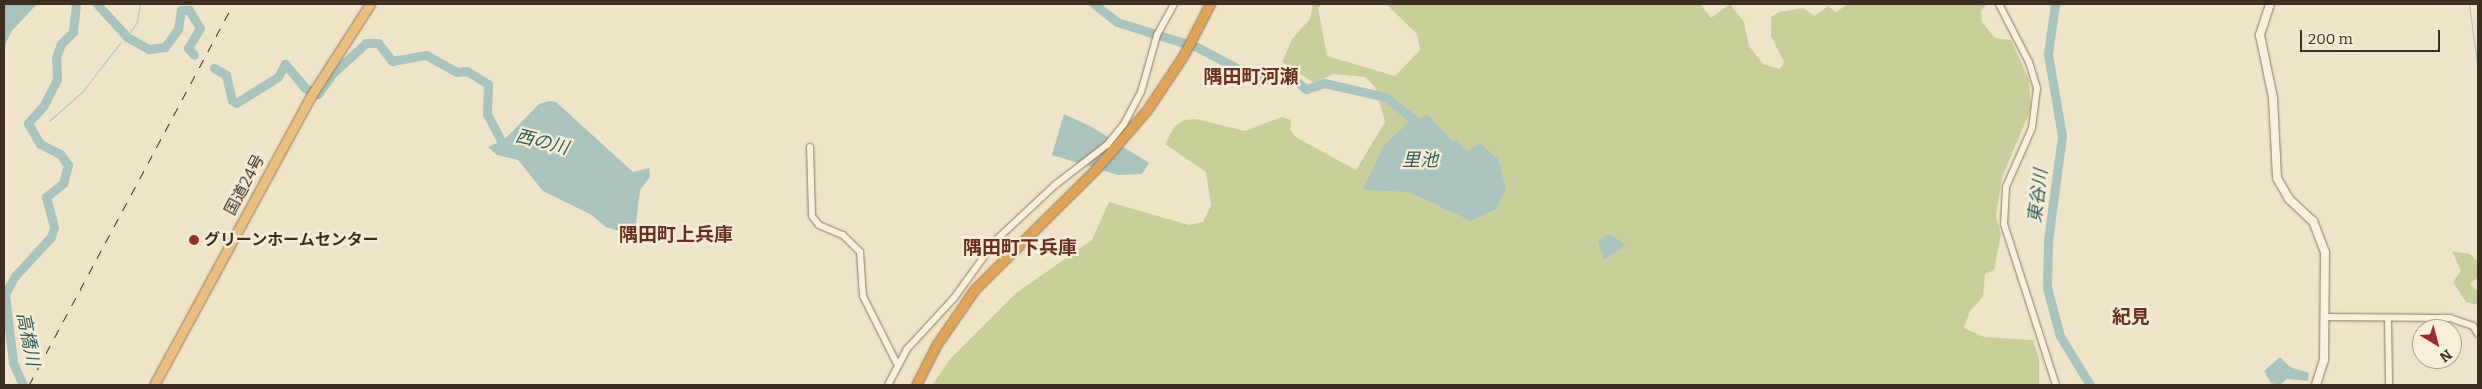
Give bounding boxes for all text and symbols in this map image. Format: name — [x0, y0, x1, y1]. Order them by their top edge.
scale bar — [2302, 20, 2442, 52]
text: 200 m — [2308, 30, 2353, 48]
district label: 隅田町河瀬 — [1204, 66, 1298, 88]
water label: 西の川 — [513, 125, 571, 159]
water label: 里池 — [1402, 149, 1438, 171]
street label: 国道24号 — [221, 151, 269, 219]
water label: 東谷川 — [2024, 168, 2052, 224]
district label: 隅田町上兵庫 — [619, 224, 733, 246]
place label: グリーンホームセンター — [204, 230, 380, 250]
marker: グリーンホームセンター — [188, 234, 200, 246]
district label: 隅田町下兵庫 — [963, 237, 1077, 259]
district label: 紀見 — [2112, 306, 2150, 328]
water label: 高橋川 — [12, 310, 44, 368]
north arrow — [2412, 319, 2462, 369]
text: N — [2436, 346, 2455, 366]

